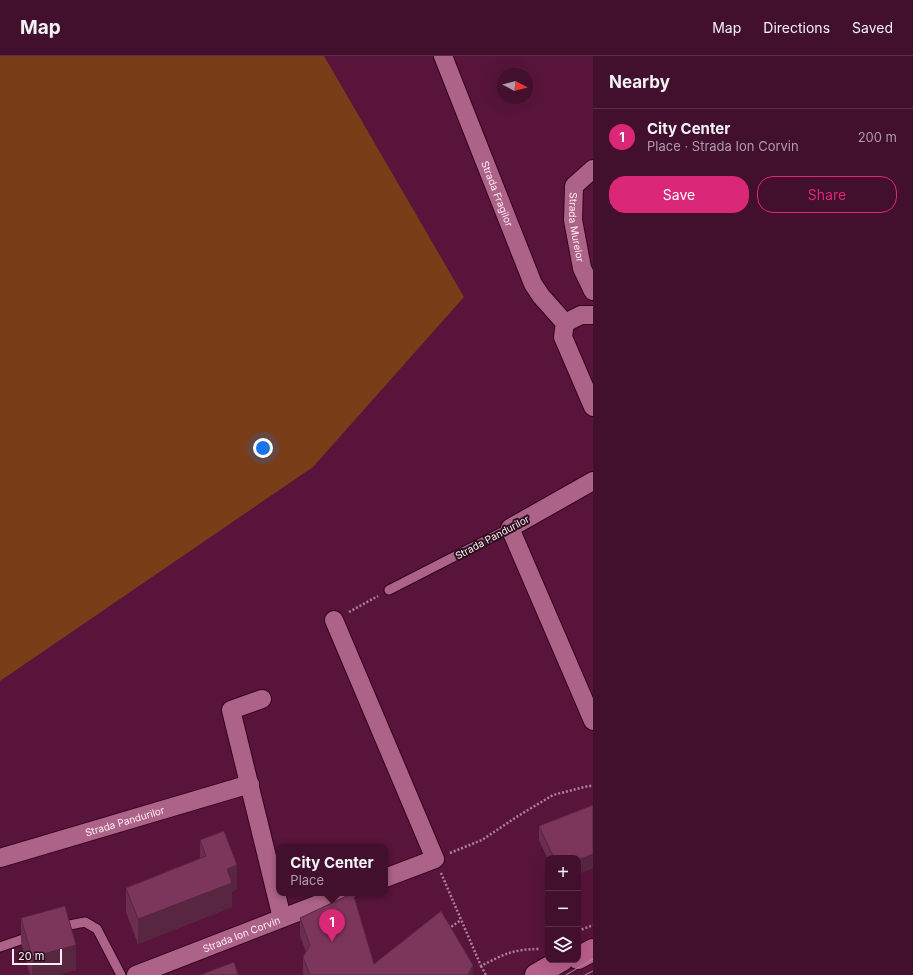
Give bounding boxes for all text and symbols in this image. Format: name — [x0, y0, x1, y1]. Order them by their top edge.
text: Map — [20, 16, 61, 39]
text: Map — [712, 19, 741, 36]
text: Directions — [763, 19, 830, 36]
text: Saved — [852, 19, 893, 36]
north arrow — [497, 68, 533, 104]
text: Nearby — [609, 72, 670, 92]
text: City Center — [647, 119, 730, 138]
text: 1 — [619, 129, 625, 145]
text: 200 m — [858, 129, 897, 145]
text: Place · Strada Ion Corvin — [647, 138, 799, 154]
street label: Strada Fragilor — [479, 159, 516, 228]
button: Save — [609, 176, 749, 213]
button: Share — [757, 176, 897, 213]
street label: Strada Murelor — [567, 192, 587, 263]
your location — [253, 438, 273, 458]
street label: Strada Pandurilor — [453, 512, 531, 562]
street label: Strada Pandurilor — [84, 804, 166, 839]
popup — [276, 844, 388, 896]
text: City Center — [290, 853, 374, 872]
map controls — [545, 855, 581, 963]
button: + — [545, 855, 581, 891]
text: Place — [290, 872, 324, 888]
button: − — [545, 891, 581, 927]
pin: 1 — [319, 909, 345, 942]
street label: Strada Ion Corvin — [201, 914, 282, 955]
button: layers — [545, 927, 581, 963]
scale bar — [12, 947, 62, 966]
text: 20 m — [18, 949, 44, 963]

